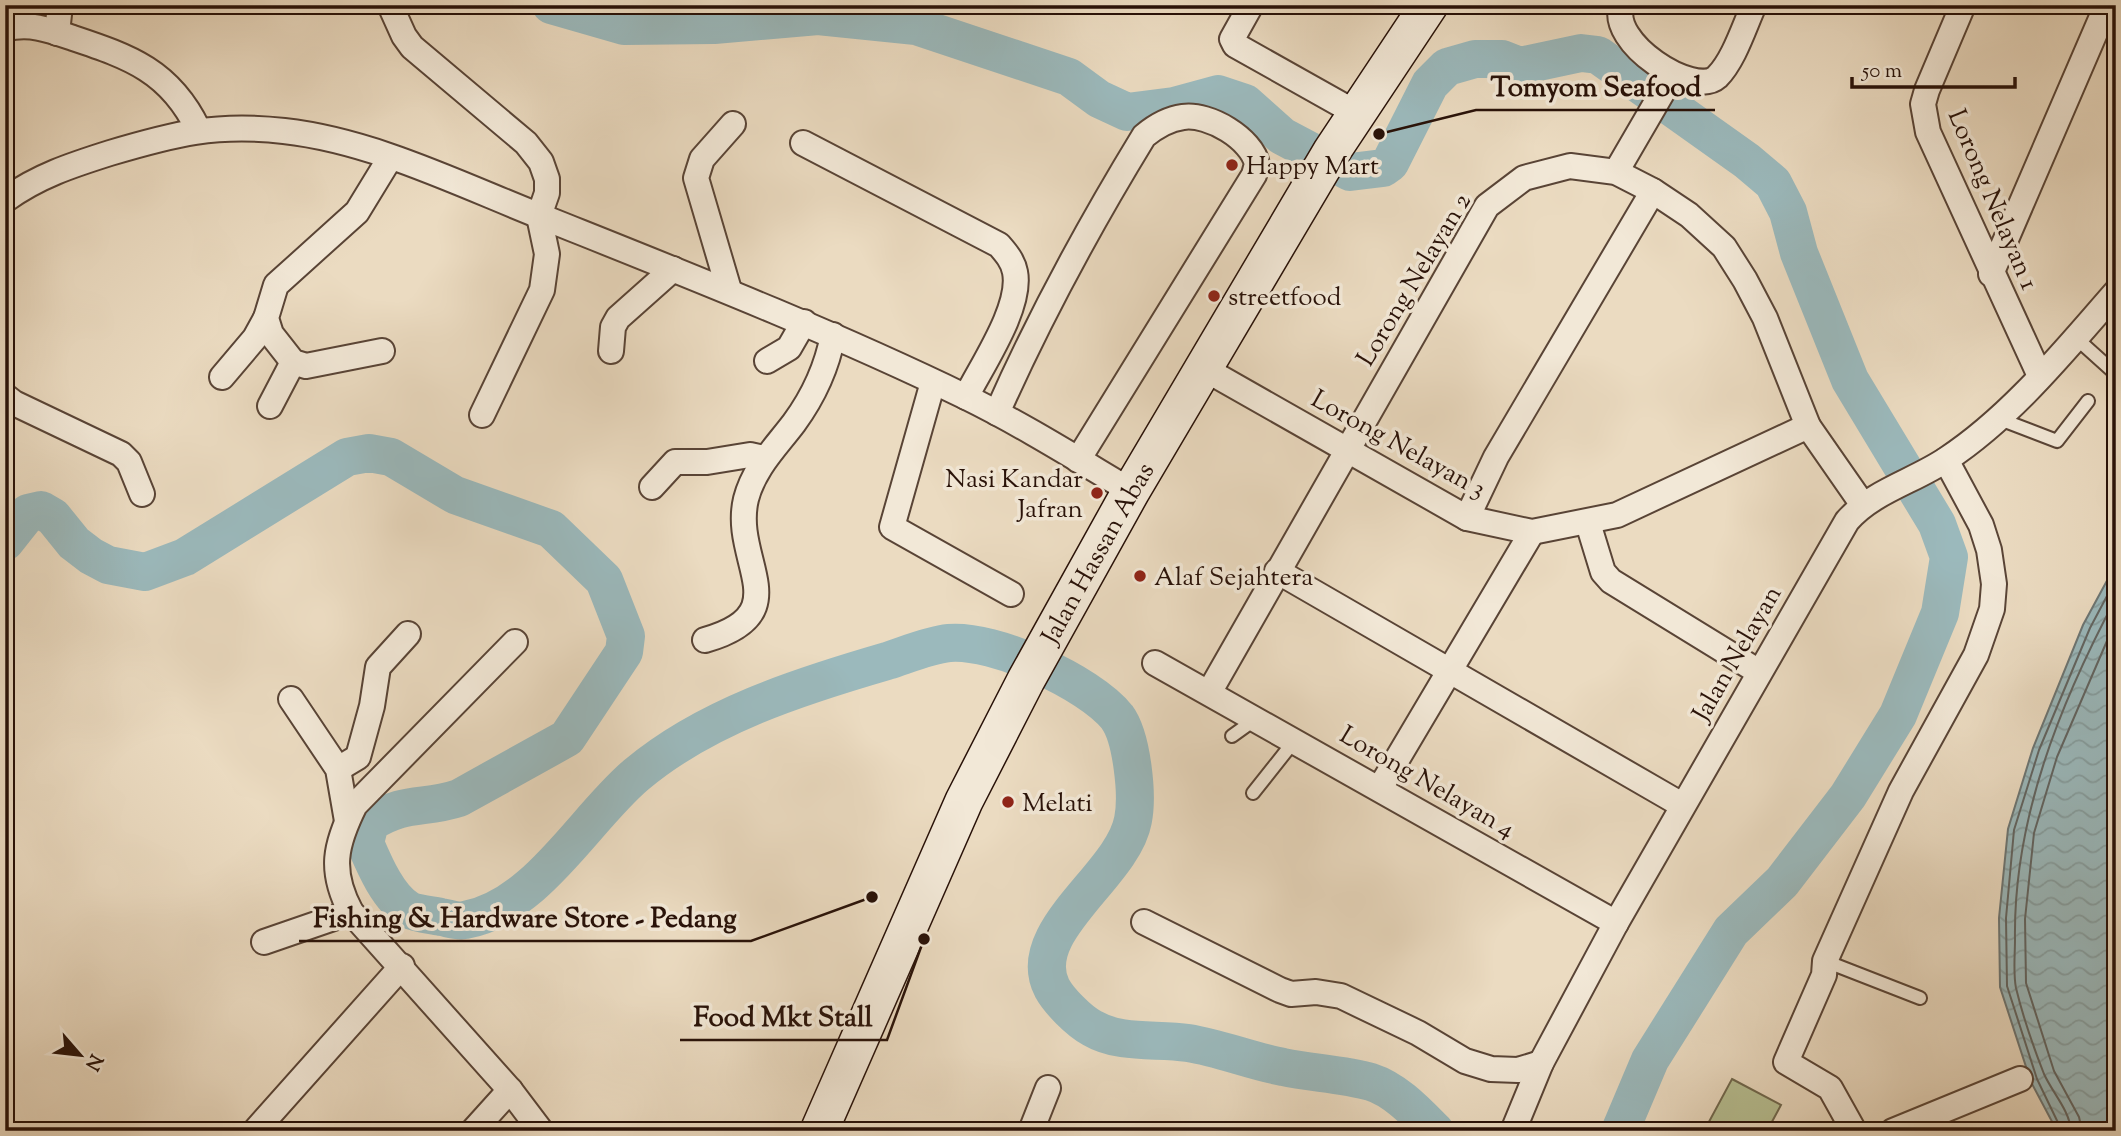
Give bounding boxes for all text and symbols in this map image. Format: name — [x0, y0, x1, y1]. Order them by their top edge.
scale bar — [1852, 46, 2014, 90]
text: 50 m — [1861, 57, 1902, 87]
callout: Tomyom Seafood — [1476, 61, 1715, 110]
text: Tomyom Seafood — [1491, 69, 1702, 109]
street label: Lorong Nelayan 1 — [1937, 104, 2047, 296]
place label: Happy Mart — [1246, 149, 1379, 186]
marker: Happy Mart — [1224, 157, 1240, 173]
street label: Lorong Nelayan 2 — [1349, 187, 1482, 374]
place label: streetfood — [1228, 280, 1342, 317]
marker: streetfood — [1206, 288, 1222, 304]
street label: Lorong Nelayan 3 — [1304, 382, 1492, 509]
street label: Jalan Hassan Abas — [1032, 456, 1165, 653]
place label: Nasi Kandar Jafran — [945, 462, 1083, 529]
marker: Nasi Kandar Jafran — [1089, 485, 1105, 501]
place label: Alaf Sejahtera — [1154, 560, 1313, 597]
marker: Alaf Sejahtera — [1132, 568, 1148, 584]
street label: Jalan Nelayan — [1683, 580, 1792, 731]
street label: Lorong Nelayan 4 — [1332, 718, 1521, 849]
place label: Melati — [1022, 786, 1093, 823]
marker: Melati — [1000, 794, 1016, 810]
callout: Fishing & Hardware Store - Pedang — [299, 892, 751, 941]
text: Fishing & Hardware Store - Pedang — [313, 900, 737, 940]
callout: Food Mkt Stall — [680, 991, 887, 1040]
text: Food Mkt Stall — [693, 999, 873, 1039]
north arrow — [46, 1020, 116, 1090]
text: N — [77, 1049, 108, 1075]

